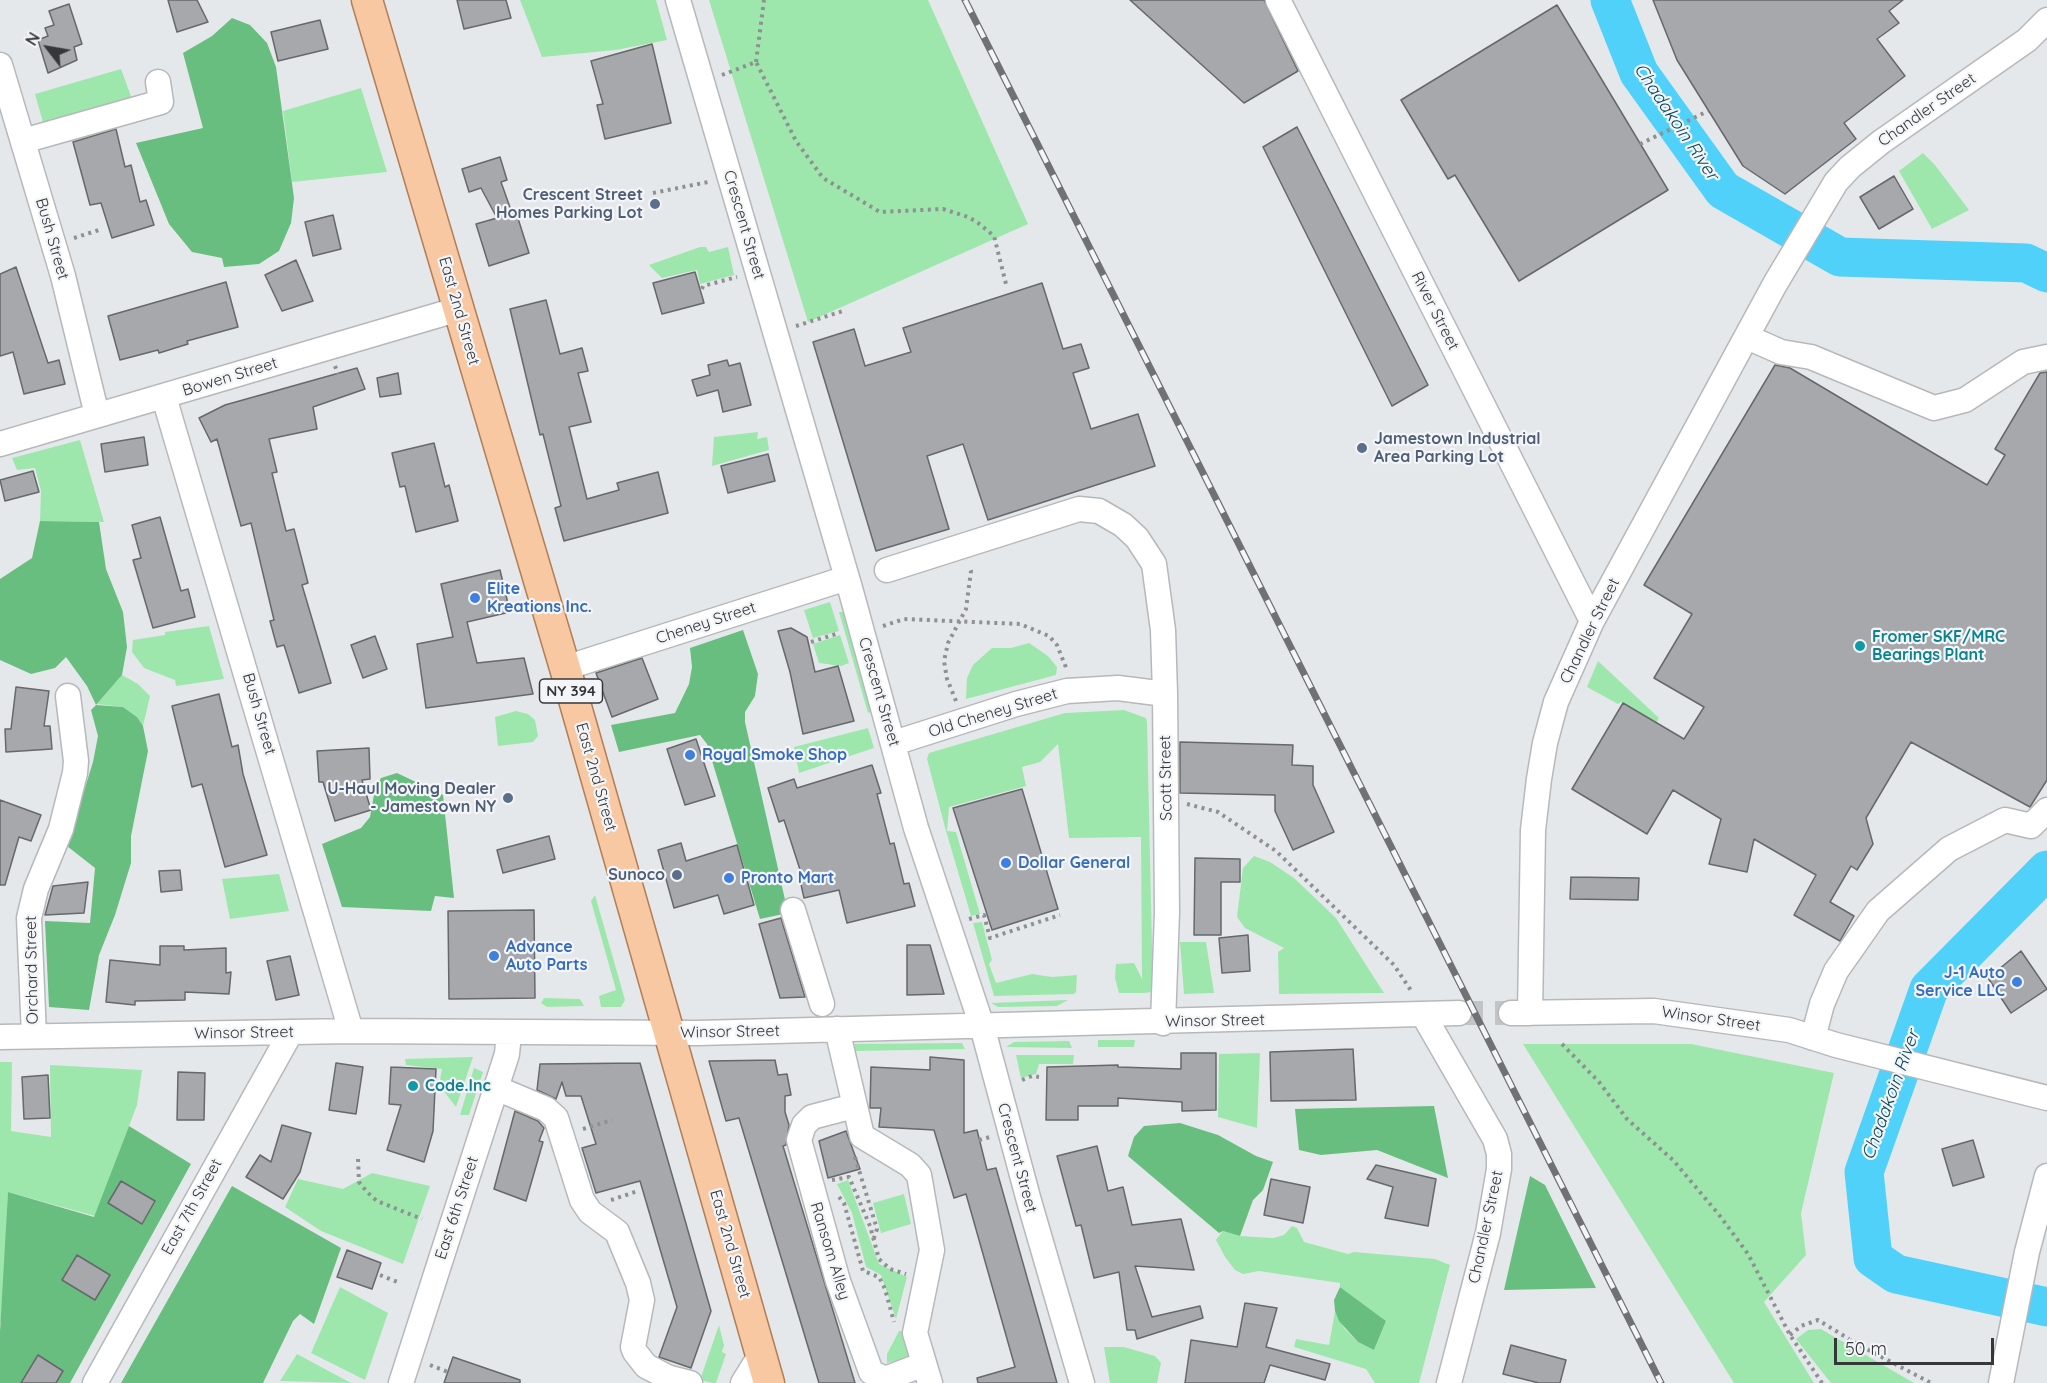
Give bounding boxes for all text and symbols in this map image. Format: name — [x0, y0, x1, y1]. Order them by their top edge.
north arrow — [18, 18, 78, 78]
text: N — [21, 29, 44, 49]
water label: Chadakoin River — [1629, 59, 1723, 185]
street label: Chandler Street — [1874, 69, 1980, 151]
street label: Crescent Street — [719, 168, 769, 282]
place label: Crescent Street Homes Parking Lot — [496, 185, 643, 223]
street label: Bush Street — [31, 196, 73, 282]
marker: Crescent Street Homes Parking Lot — [648, 197, 662, 211]
street label: East 2nd Street — [434, 255, 484, 367]
street label: River Street — [1407, 268, 1463, 354]
street label: Bowen Street — [180, 353, 280, 401]
place label: Jamestown Industrial Area Parking Lot — [1374, 429, 1541, 467]
marker: Jamestown Industrial Area Parking Lot — [1355, 441, 1369, 455]
street label: Chandler Street — [1556, 575, 1624, 687]
place label: Elite Kreations Inc. — [487, 579, 592, 617]
marker: Elite Kreations Inc. — [468, 591, 482, 605]
street label: Cheney Street — [654, 598, 758, 648]
place label: Fromer SKF/MRC Bearings Plant — [1872, 627, 2005, 665]
street label: Crescent Street — [854, 635, 904, 749]
marker: Fromer SKF/MRC Bearings Plant — [1853, 639, 1867, 653]
street label: Bush Street — [238, 671, 280, 757]
road number: NY 394 — [540, 679, 602, 703]
street label: Old Cheney Street — [926, 684, 1060, 742]
street label: East 2nd Street — [571, 721, 621, 833]
street label: Scott Street — [1156, 735, 1176, 821]
place label: Royal Smoke Shop — [702, 745, 847, 765]
marker: Royal Smoke Shop — [683, 748, 697, 762]
place label: U-Haul Moving Dealer - Jamestown NY — [327, 779, 496, 817]
marker: U-Haul Moving Dealer - Jamestown NY — [501, 791, 515, 805]
place label: Dollar General — [1018, 853, 1130, 873]
marker: Dollar General — [999, 856, 1013, 870]
place label: Sunoco — [608, 865, 665, 885]
marker: Sunoco — [670, 868, 684, 882]
place label: Pronto Mart — [741, 868, 834, 888]
marker: Pronto Mart — [722, 871, 736, 885]
street label: Orchard Street — [21, 915, 43, 1025]
place label: Advance Auto Parts — [506, 937, 588, 975]
marker: Advance Auto Parts — [487, 949, 501, 963]
place label: J-1 Auto Service LLC — [1915, 963, 2005, 1001]
marker: J-1 Auto Service LLC — [2010, 975, 2024, 989]
street label: Winsor Street — [1660, 1003, 1762, 1035]
street label: Winsor Street — [1165, 1011, 1265, 1031]
street label: Winsor Street — [680, 1022, 780, 1042]
street label: Winsor Street — [194, 1023, 294, 1043]
water label: Chadakoin River — [1858, 1027, 1924, 1163]
place label: Code.Inc — [425, 1076, 491, 1096]
marker: Code.Inc — [406, 1079, 420, 1093]
street label: Crescent Street — [993, 1101, 1041, 1215]
street label: East 6th Street — [431, 1154, 483, 1262]
street label: East 7th Street — [158, 1156, 226, 1258]
street label: Chandler Street — [1465, 1169, 1507, 1285]
street label: East 2nd Street — [705, 1188, 755, 1300]
street label: Ransom Alley — [806, 1200, 854, 1302]
scale bar — [1837, 1326, 1998, 1364]
text: 50 m — [1845, 1337, 1887, 1360]

